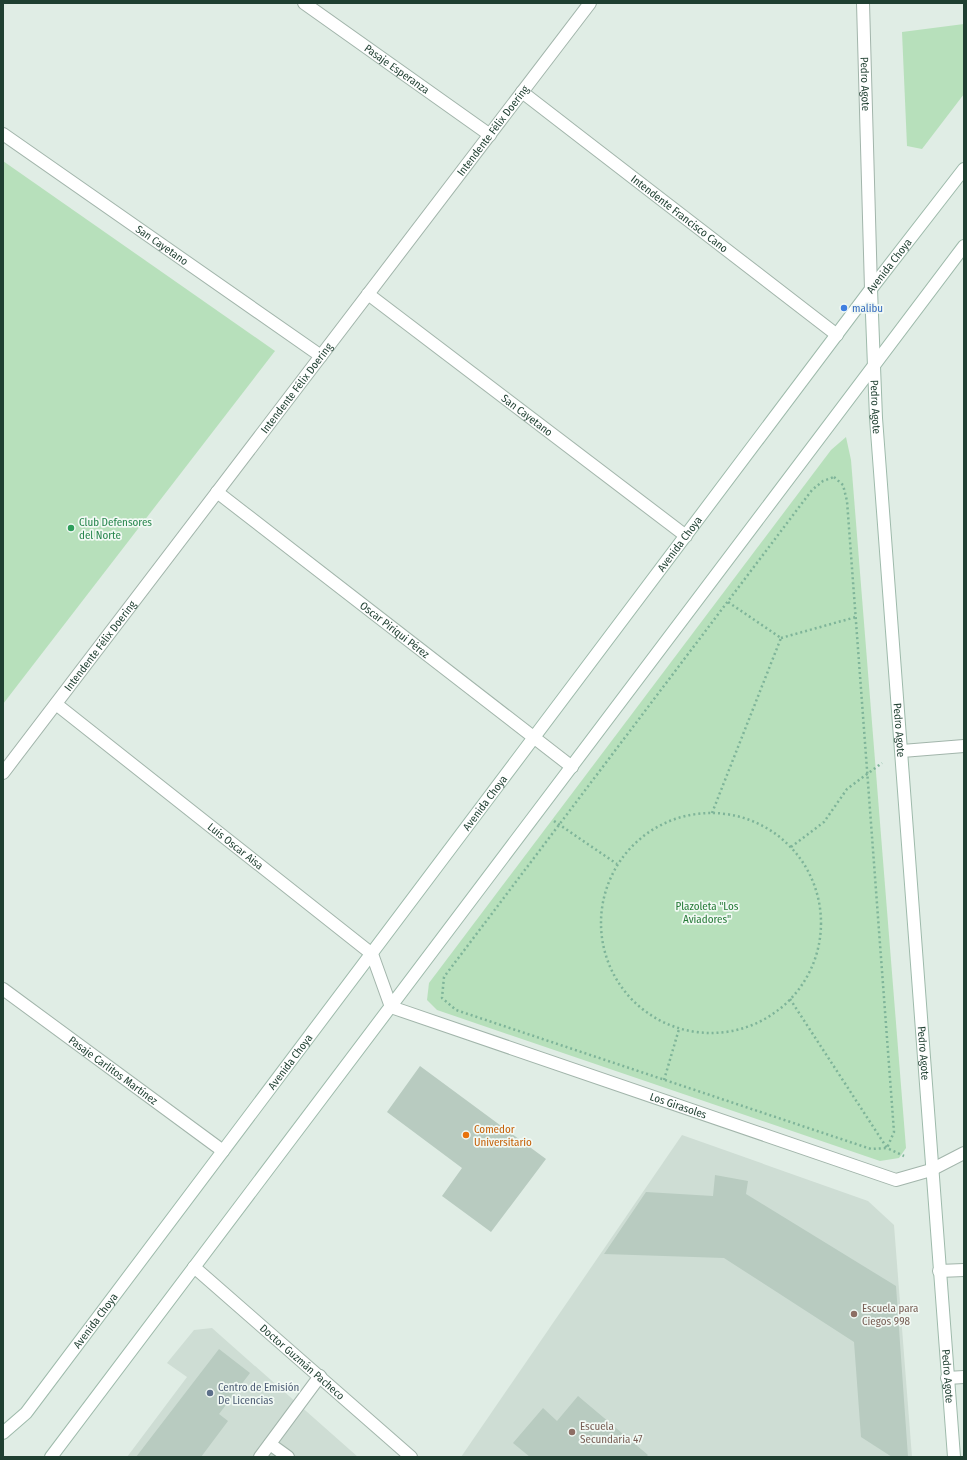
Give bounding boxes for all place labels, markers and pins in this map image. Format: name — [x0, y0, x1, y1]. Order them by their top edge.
place label: malibu — [852, 302, 883, 315]
marker: malibu — [839, 303, 849, 313]
place label: Club Defensores del Norte — [79, 516, 152, 542]
marker: Club Defensores del Norte — [66, 523, 76, 533]
place label: Comedor Universitario — [474, 1123, 532, 1149]
marker: Comedor Universitario — [461, 1130, 471, 1140]
place label: Escuela para Ciegos 998 — [862, 1302, 918, 1328]
marker: Escuela para Ciegos 998 — [849, 1309, 859, 1319]
place label: Centro de Emisión De Licencias — [218, 1381, 299, 1407]
marker: Centro de Emisión De Licencias — [205, 1388, 215, 1398]
place label: Escuela Secundaria 47 — [580, 1420, 643, 1446]
marker: Escuela Secundaria 47 — [567, 1427, 577, 1437]

